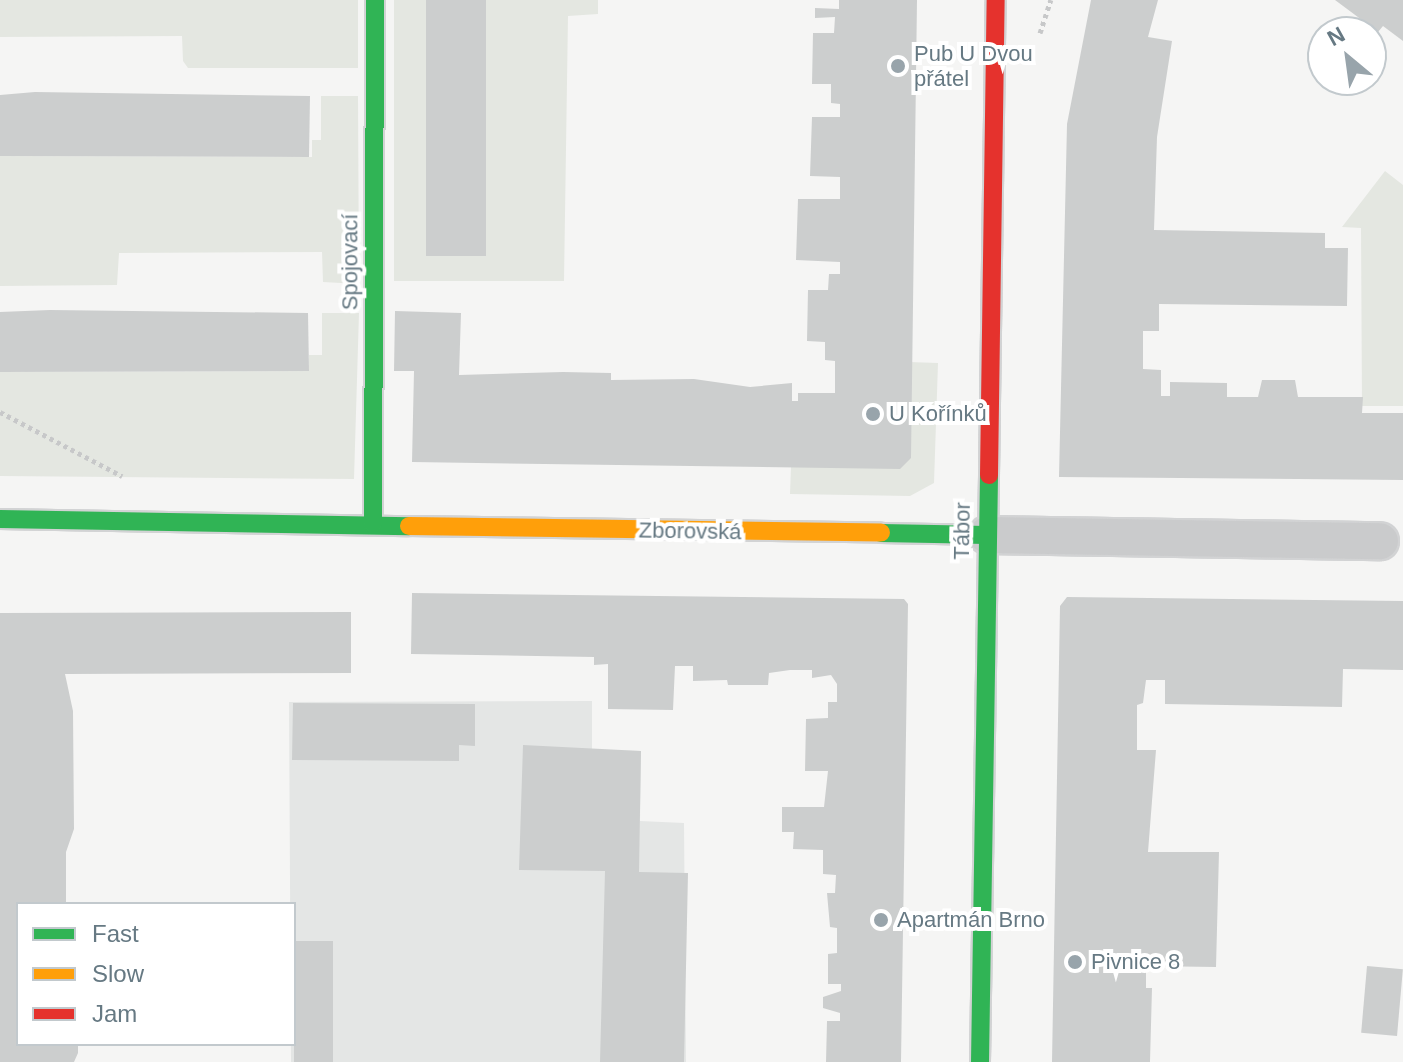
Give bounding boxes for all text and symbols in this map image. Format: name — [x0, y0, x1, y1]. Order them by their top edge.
north arrow — [1307, 16, 1387, 96]
text: N — [1323, 22, 1349, 51]
place label: Pub U Dvou přátel — [914, 40, 1033, 92]
marker: Pub U Dvou přátel — [889, 57, 907, 75]
street label: Spojovací — [337, 214, 363, 310]
place label: U Kořínků — [889, 401, 987, 427]
marker: U Kořínků — [864, 405, 882, 423]
street label: Tábor — [948, 502, 976, 560]
street label: Zborovská — [638, 517, 742, 545]
legend — [16, 902, 296, 1046]
place label: Apartmán Brno — [897, 907, 1045, 933]
marker: Apartmán Brno — [872, 911, 890, 929]
text: Fast — [92, 920, 139, 947]
place label: Pivnice 8 — [1091, 949, 1180, 975]
marker: Pivnice 8 — [1066, 953, 1084, 971]
text: Slow — [92, 960, 144, 987]
text: Jam — [92, 1000, 137, 1027]

